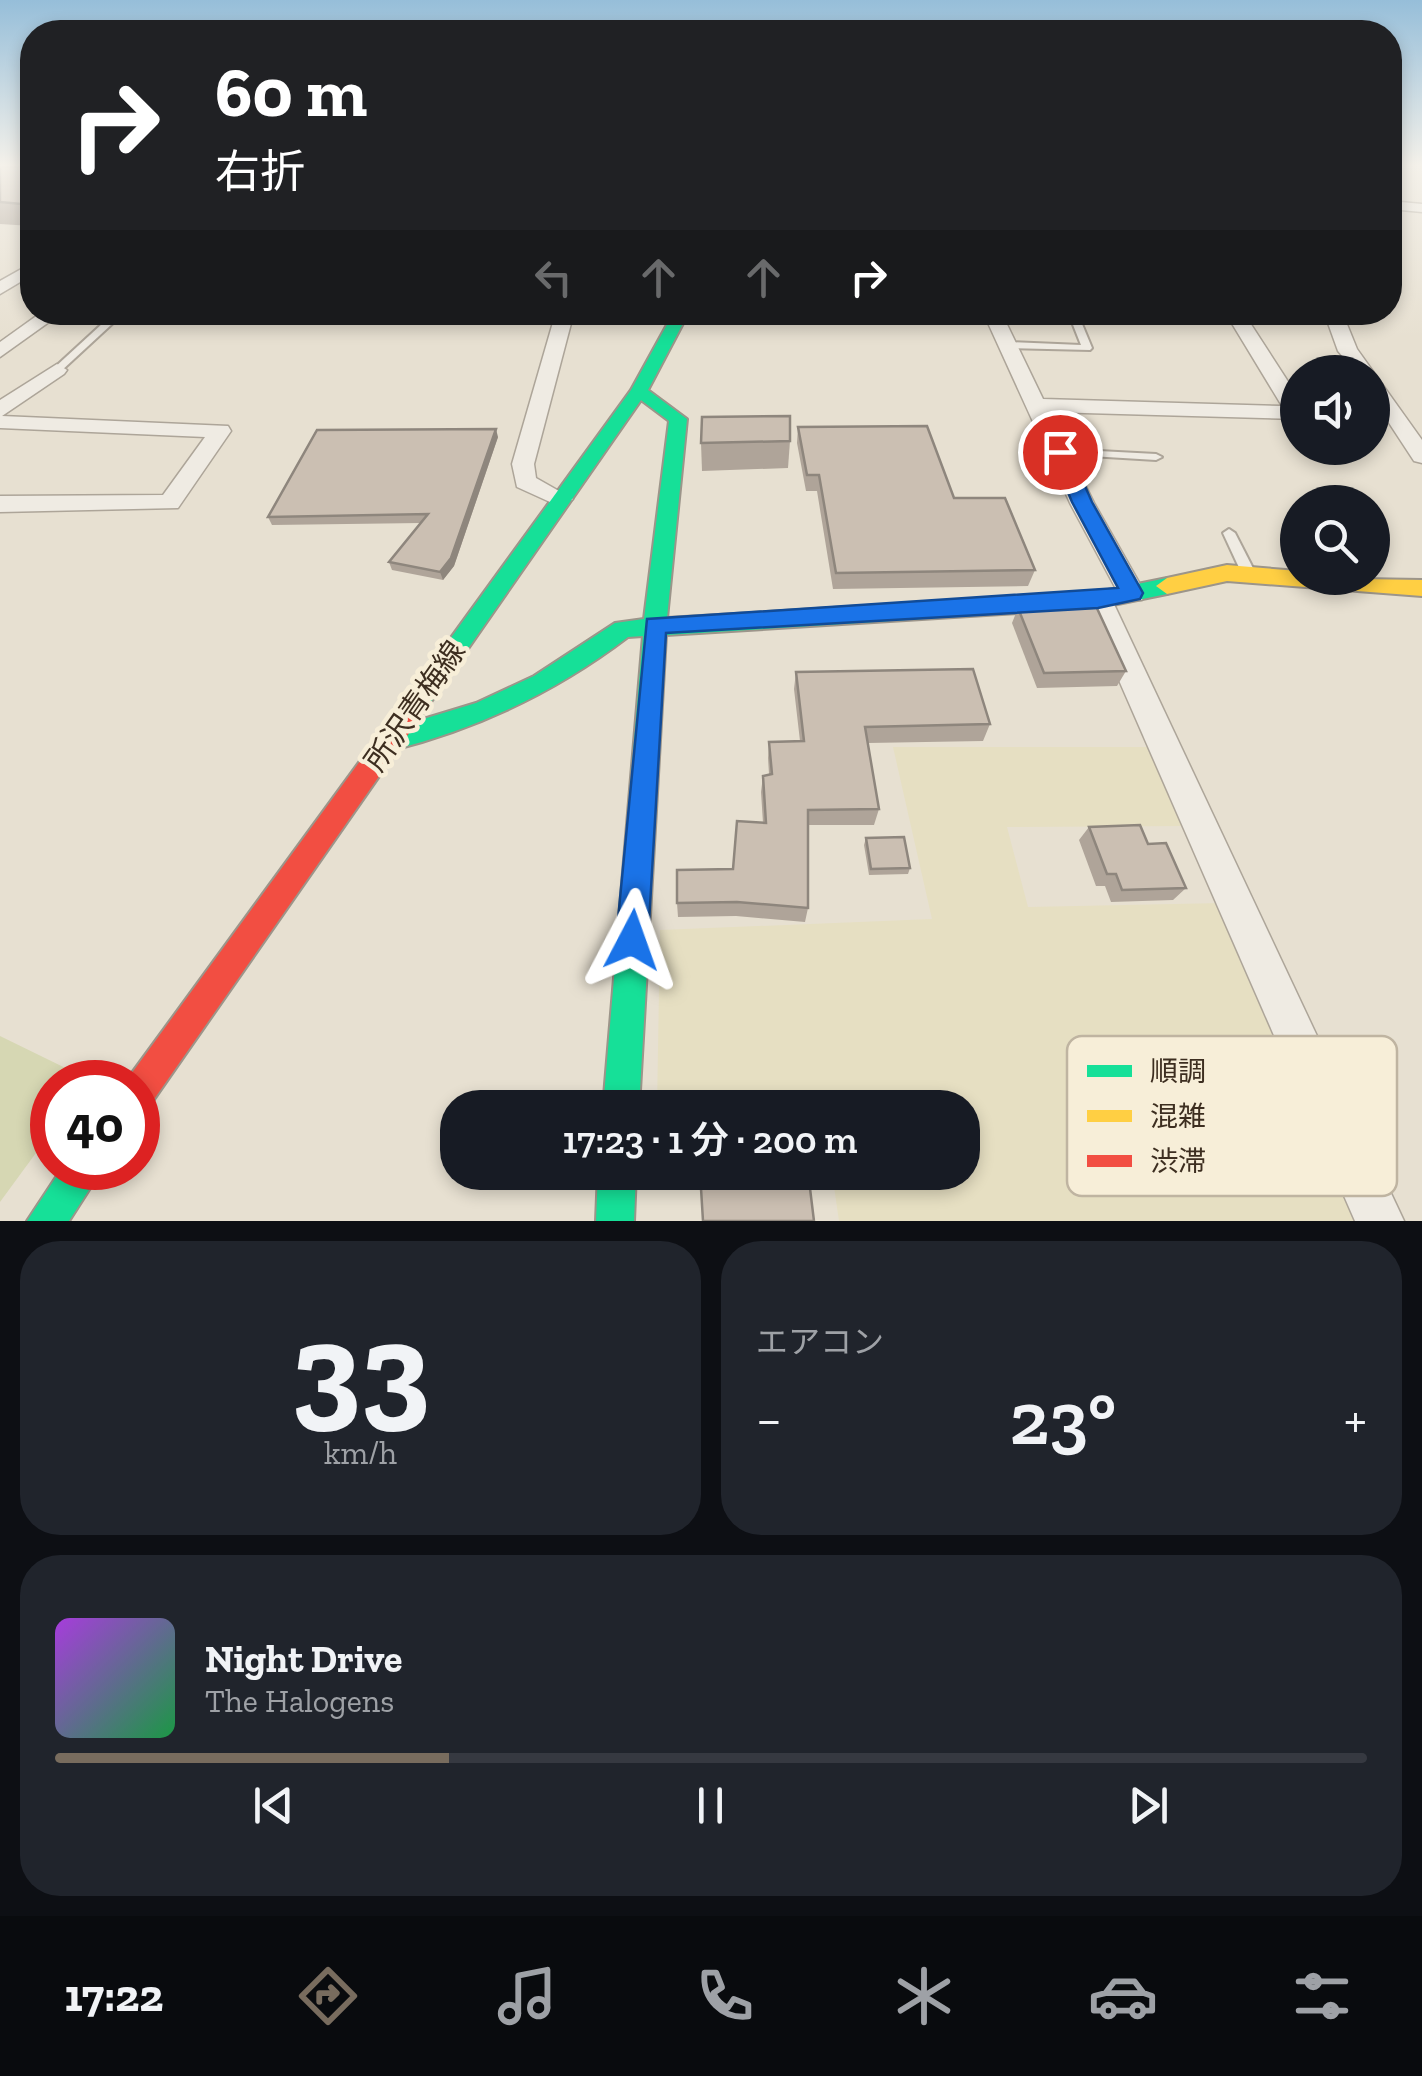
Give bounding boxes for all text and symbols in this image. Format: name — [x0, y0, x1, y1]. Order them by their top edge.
text: 60 m — [215, 50, 367, 134]
icon: right — [50, 60, 180, 190]
text: 右折 — [215, 145, 305, 199]
icon: left — [526, 250, 581, 305]
icon: ahead — [631, 250, 686, 305]
icon: ahead — [736, 250, 791, 305]
icon: right — [841, 250, 896, 305]
map controls — [1280, 355, 1390, 595]
button: sound — [1280, 355, 1390, 465]
pin — [1018, 410, 1103, 495]
icon: arrive — [1033, 425, 1088, 480]
button: search — [1280, 485, 1390, 595]
street label: 所沢青梅線 — [357, 634, 473, 778]
position arrow — [580, 888, 684, 992]
legend — [1067, 1036, 1397, 1196]
text: 順調 — [1150, 1055, 1206, 1088]
speed limit sign: 40 — [30, 1060, 160, 1190]
text: 混雑 — [1150, 1100, 1206, 1133]
text: 17:23 · 1 分 · 200 m — [563, 1117, 857, 1163]
text: 渋滞 — [1150, 1145, 1206, 1178]
text: 33 — [291, 1291, 430, 1447]
text: エアコン — [756, 1323, 884, 1361]
text: 23° — [1010, 1373, 1116, 1463]
text: − — [756, 1386, 782, 1452]
text: + — [1344, 1386, 1367, 1452]
text: km/h — [324, 1434, 397, 1472]
text: Night Drive — [205, 1636, 402, 1682]
text: The Halogens — [205, 1682, 394, 1720]
icon: previous — [246, 1778, 301, 1833]
icon: pause — [683, 1778, 738, 1833]
icon: next — [1121, 1778, 1176, 1833]
icon: directions — [293, 1961, 363, 2031]
icon: music — [492, 1961, 562, 2031]
icon: phone — [690, 1961, 760, 2031]
icon: climate — [889, 1961, 959, 2031]
icon: car — [1088, 1961, 1158, 2031]
icon: filters — [1287, 1961, 1357, 2031]
text: 17:22 — [64, 1969, 164, 2023]

